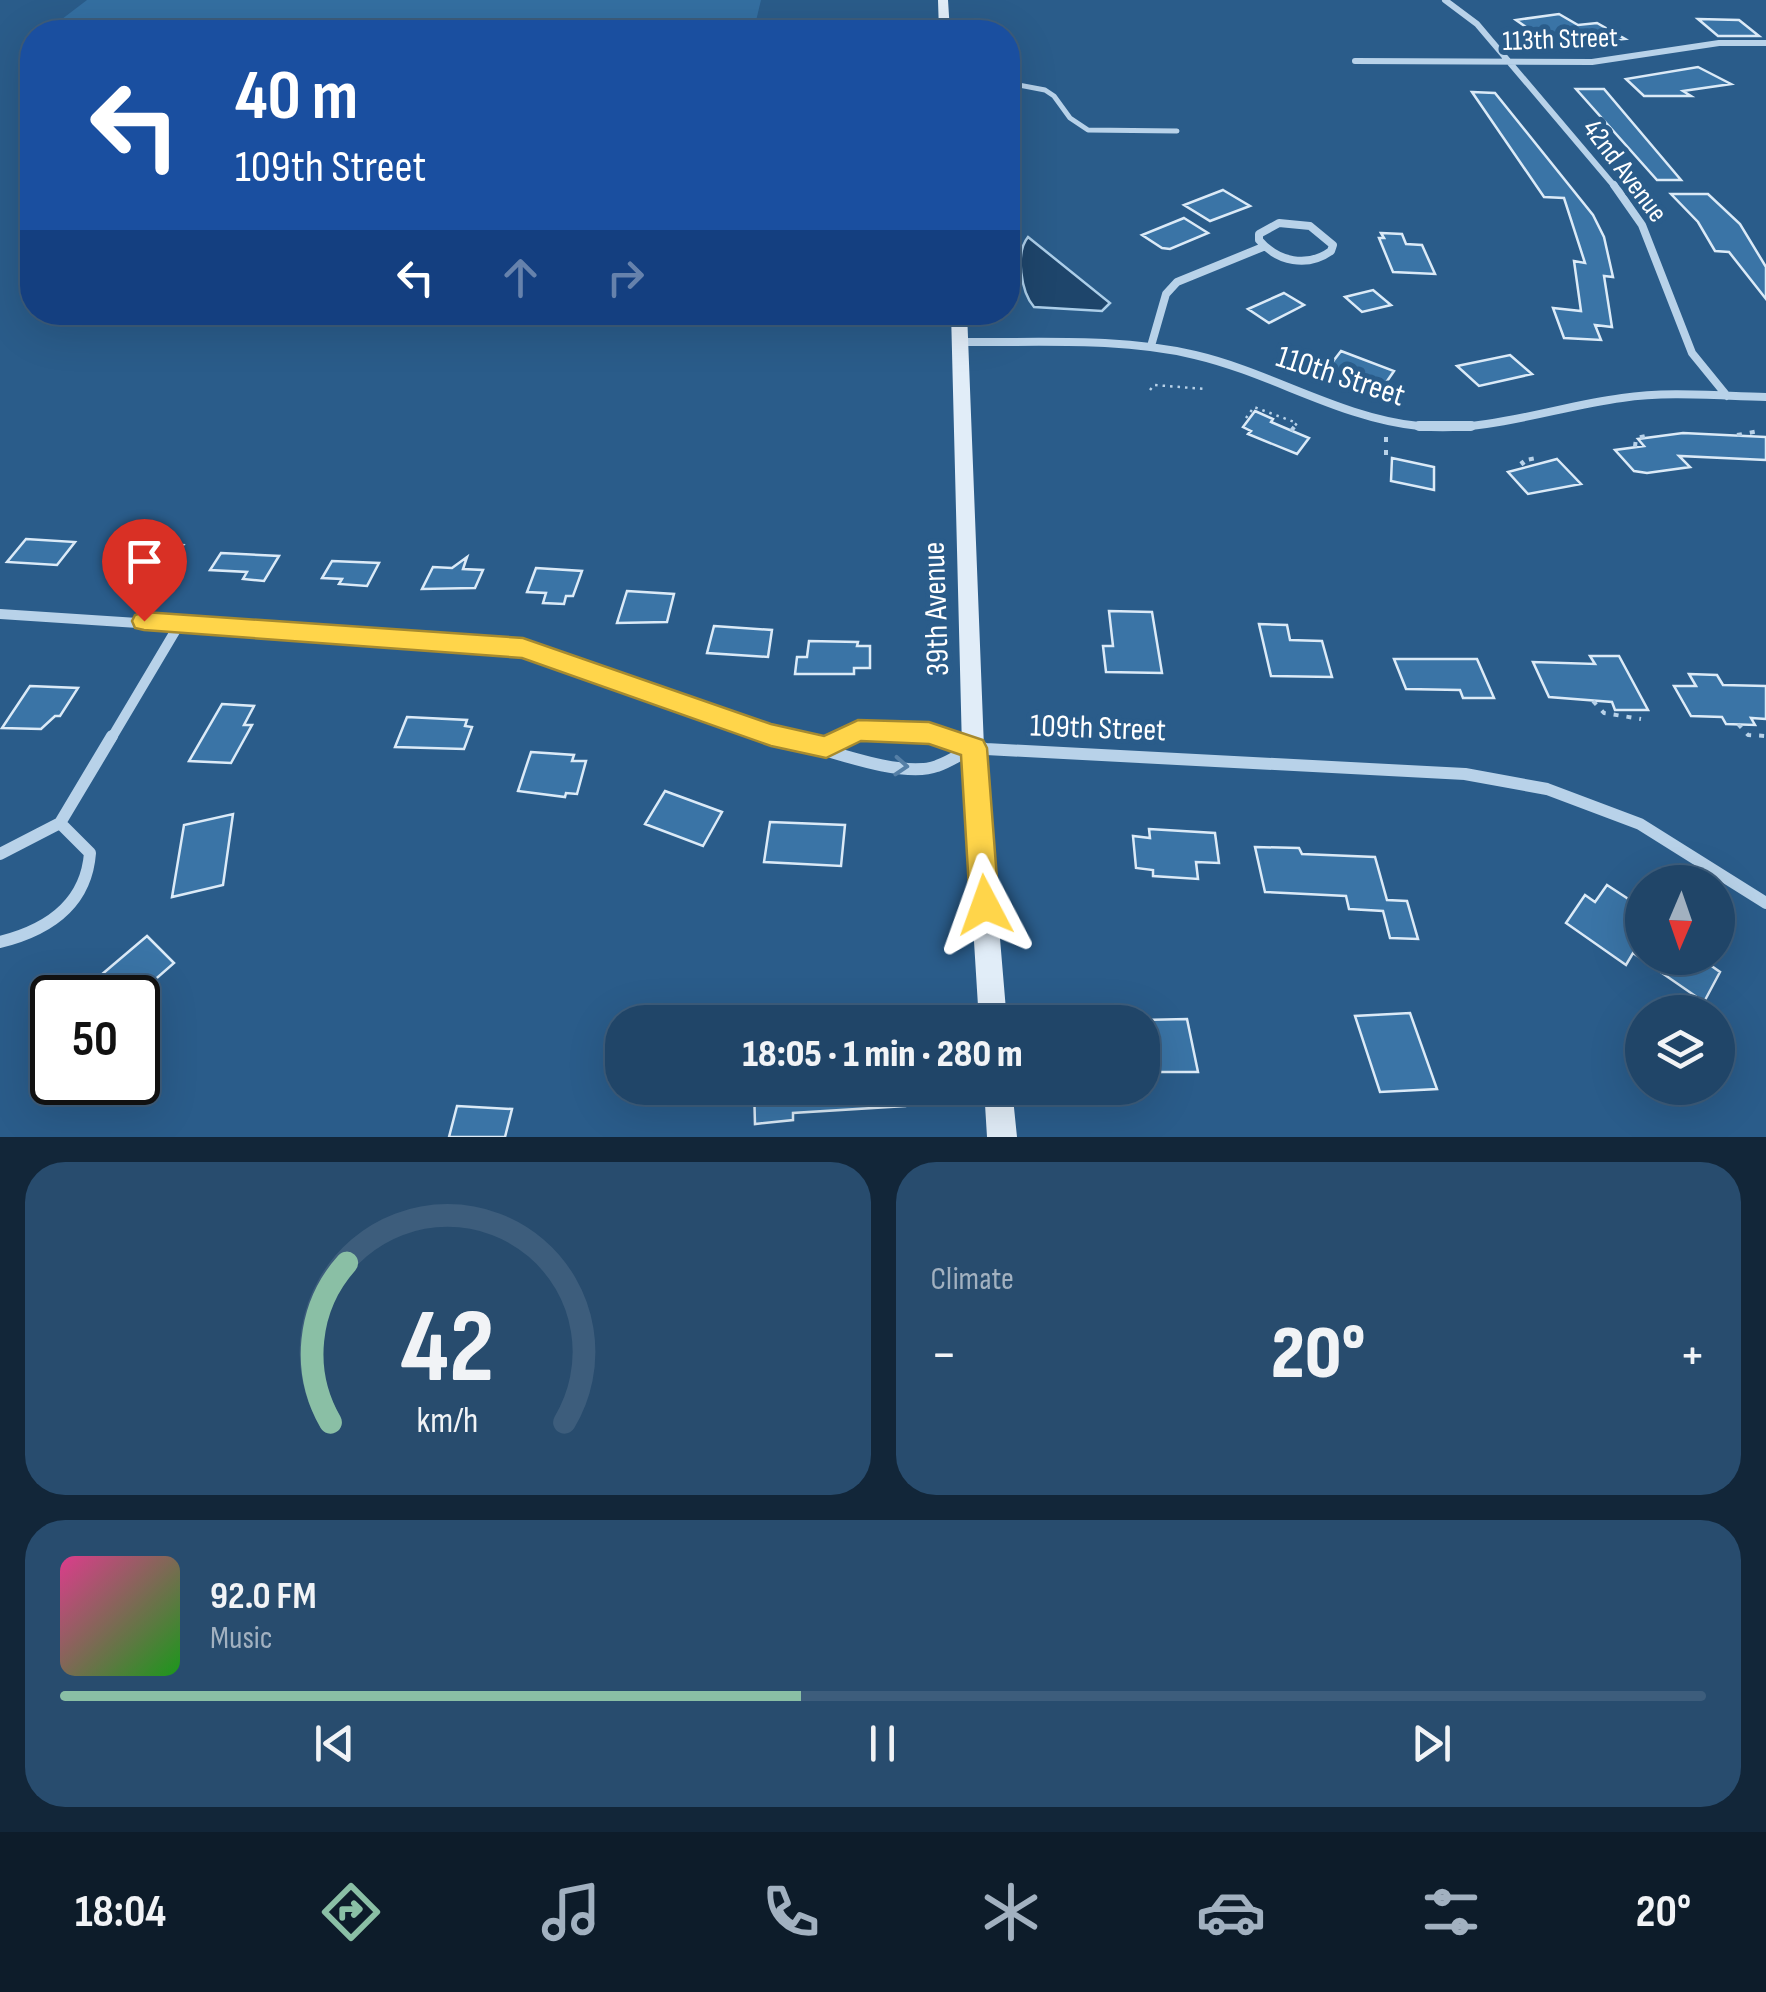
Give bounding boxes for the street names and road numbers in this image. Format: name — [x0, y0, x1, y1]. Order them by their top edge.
street label: 113th Street — [1502, 21, 1618, 58]
street label: 42nd Avenue — [1576, 113, 1674, 229]
street label: 110th Street — [1271, 337, 1410, 415]
street label: 39th Avenue — [915, 541, 958, 677]
street label: 109th Street — [1029, 707, 1167, 750]

